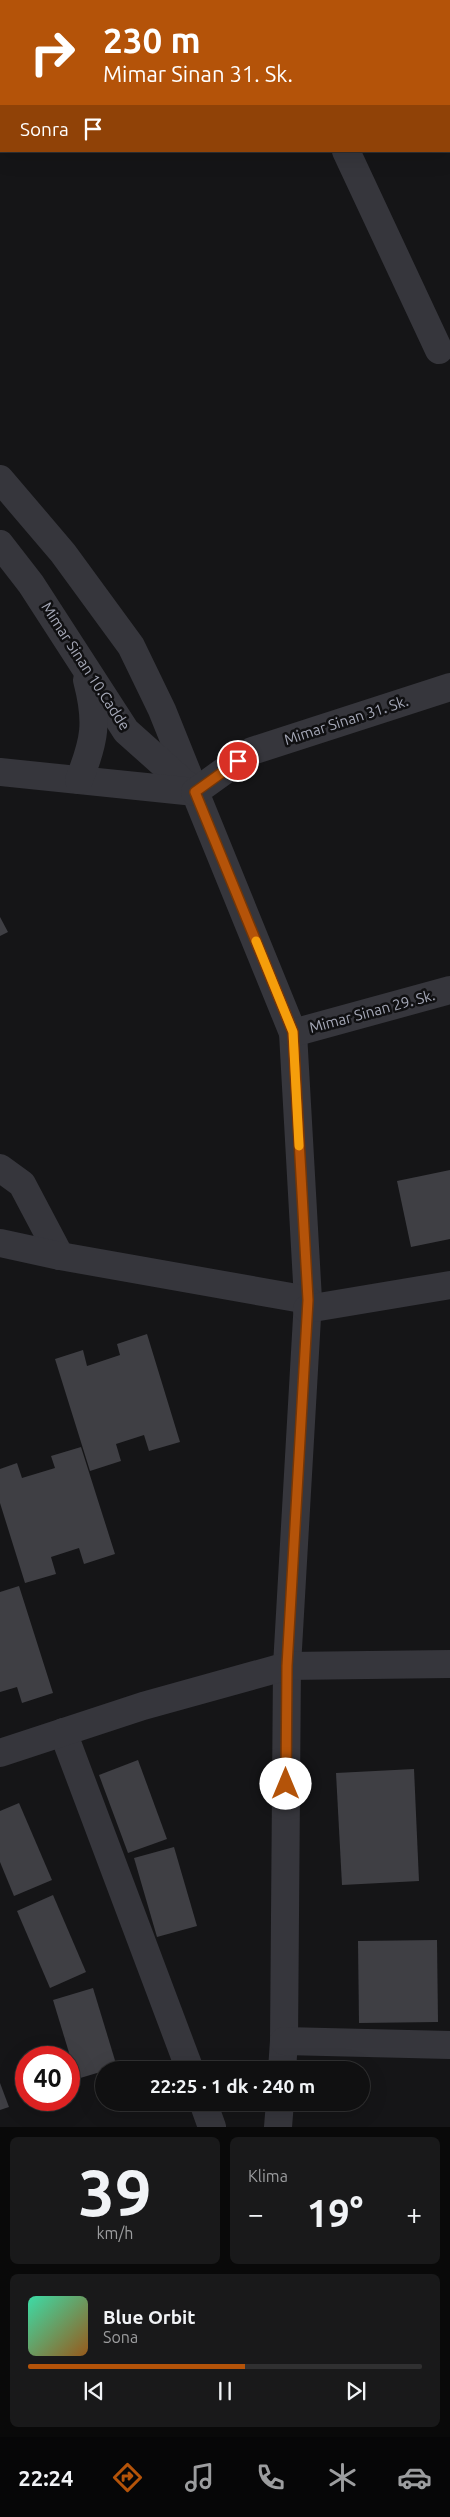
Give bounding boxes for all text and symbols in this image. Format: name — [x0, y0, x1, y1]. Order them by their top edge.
icon: right — [20, 20, 85, 85]
text: 230 m — [103, 20, 201, 60]
text: Mimar Sinan 31. Sk. — [103, 61, 293, 86]
icon: arrive — [79, 115, 107, 143]
text: Sonra — [20, 118, 69, 140]
street label: Mimar Sinan 10.Cadde — [38, 599, 134, 733]
street label: Mimar Sinan 31. Sk. — [282, 692, 410, 748]
pin — [217, 740, 259, 782]
icon: arrive — [224, 747, 252, 775]
street label: Mimar Sinan 29. Sk. — [307, 986, 437, 1036]
position arrow — [259, 1757, 311, 1809]
speed limit sign: 40 — [15, 2046, 80, 2111]
text: 22:25 · 1 dk · 240 m — [150, 2075, 315, 2097]
text: 39 — [78, 2155, 152, 2228]
text: Klima — [248, 2167, 288, 2185]
text: 19° — [307, 2192, 363, 2234]
text: − — [248, 2198, 264, 2229]
text: + — [406, 2198, 422, 2229]
text: km/h — [97, 2224, 133, 2242]
text: Blue Orbit — [103, 2306, 196, 2328]
text: Sona — [103, 2328, 138, 2346]
icon: previous — [80, 2377, 108, 2405]
icon: pause — [211, 2377, 239, 2405]
icon: next — [342, 2377, 370, 2405]
icon: directions — [110, 2460, 145, 2495]
icon: music — [182, 2460, 217, 2495]
icon: phone — [253, 2460, 288, 2495]
icon: climate — [325, 2460, 360, 2495]
icon: car — [397, 2460, 432, 2495]
text: 22:24 — [18, 2465, 73, 2490]

